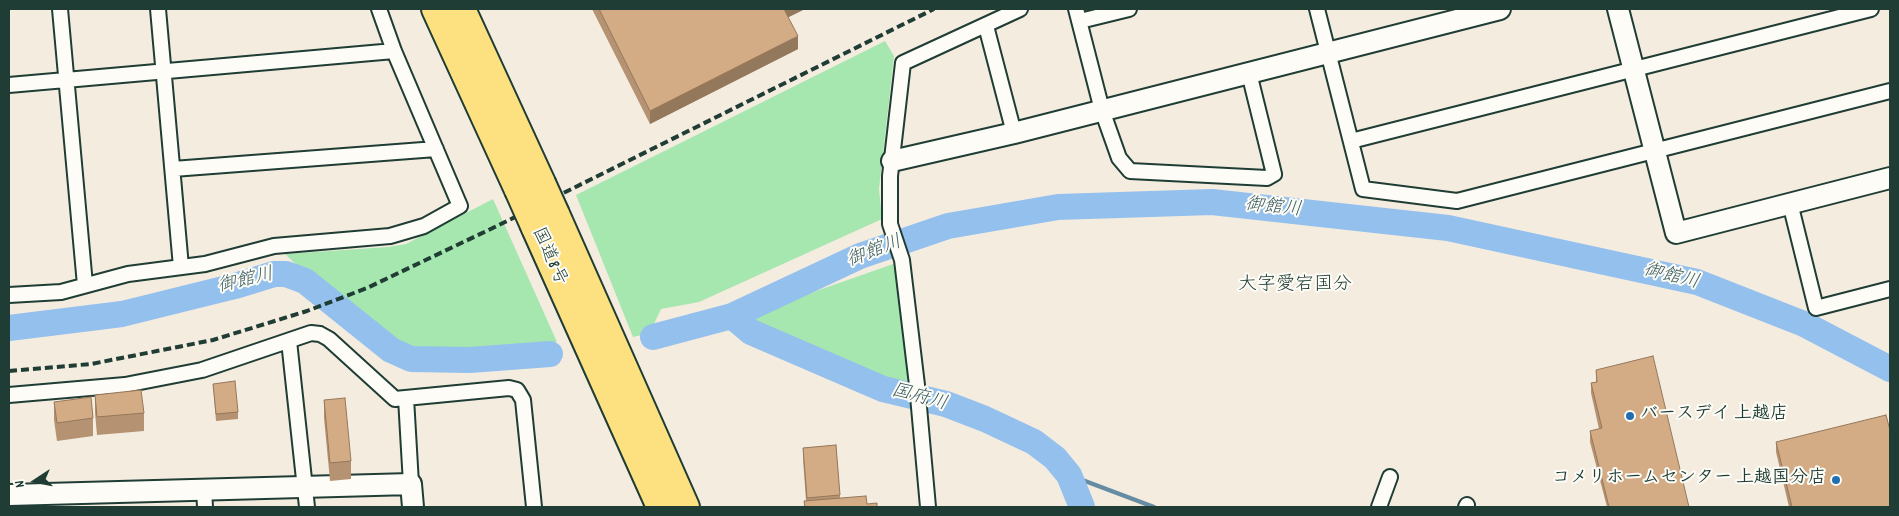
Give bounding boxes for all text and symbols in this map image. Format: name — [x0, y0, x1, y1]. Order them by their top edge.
water label: 御館川 — [1243, 195, 1303, 223]
street label: 国道8号 — [526, 225, 570, 289]
water label: 御館川 — [844, 232, 906, 274]
water label: 御館川 — [1641, 260, 1701, 296]
water label: 御館川 — [216, 264, 276, 300]
district label: 大字愛宕国分 — [1238, 275, 1352, 297]
water label: 国府川 — [889, 381, 949, 417]
place label: バースデイ 上越店 — [1640, 405, 1788, 427]
marker: バースデイ 上越店 — [1624, 410, 1636, 422]
north arrow — [10, 456, 60, 506]
place label: コメリホームセンター 上越国分店 — [1552, 469, 1826, 491]
marker: コメリホームセンター 上越国分店 — [1830, 474, 1842, 486]
text: N — [10, 479, 31, 489]

